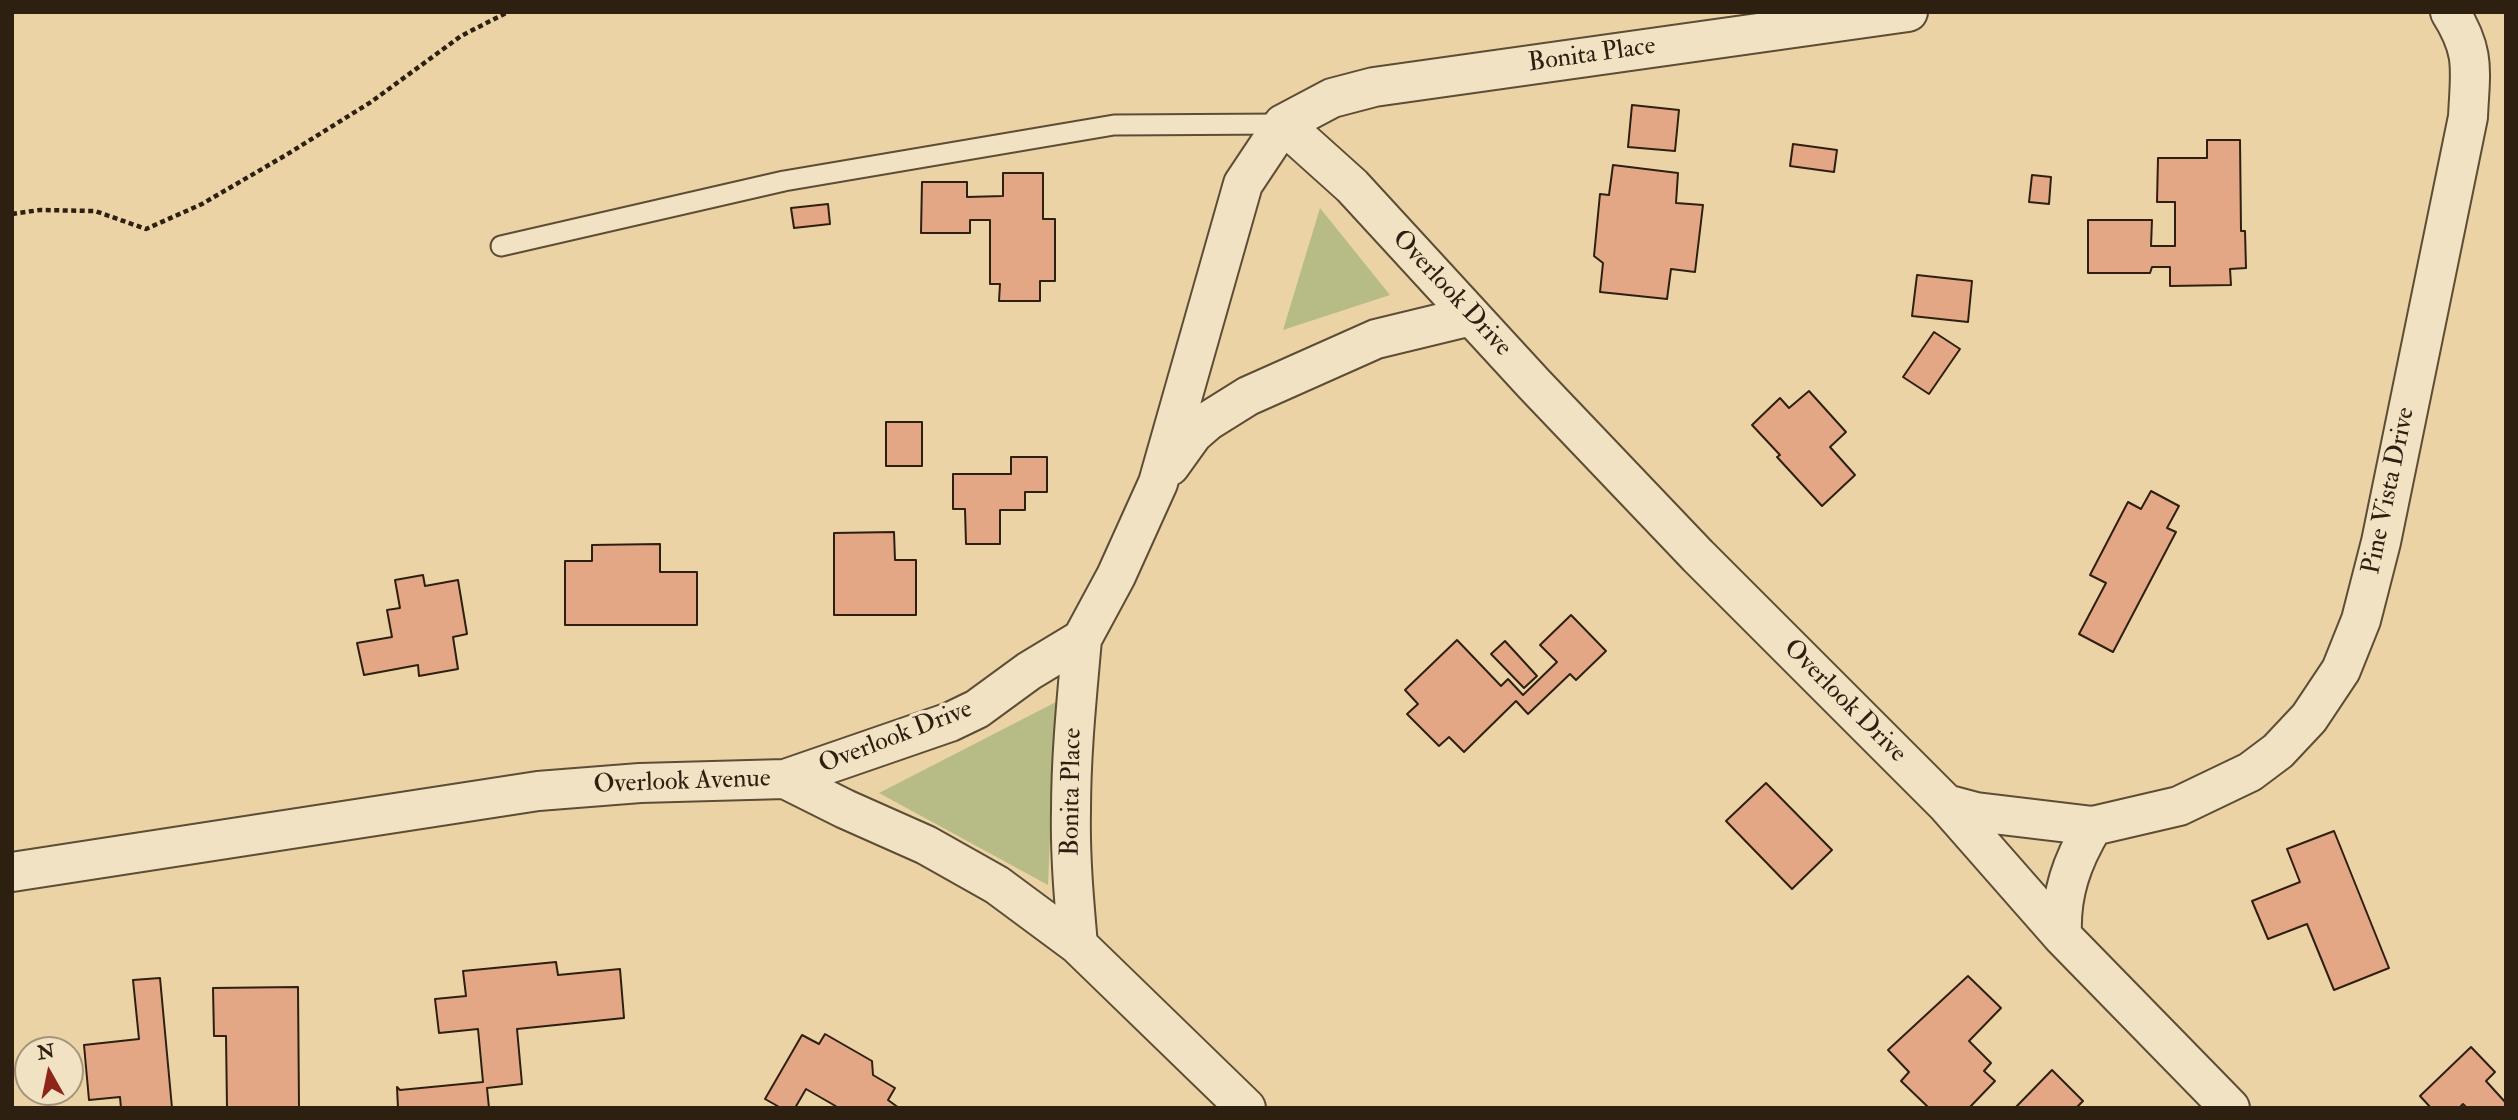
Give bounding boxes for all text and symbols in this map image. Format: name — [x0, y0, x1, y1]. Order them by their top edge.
street label: Bonita Place — [1526, 32, 1658, 80]
street label: Overlook Drive — [1385, 224, 1517, 364]
street label: Pine Vista Drive — [2357, 405, 2423, 577]
street label: Overlook Drive — [1776, 634, 1912, 770]
street label: Overlook Drive — [815, 694, 977, 782]
street label: Bonita Place — [1056, 728, 1090, 856]
street label: Overlook Avenue — [593, 764, 771, 802]
north arrow — [14, 1036, 84, 1106]
text: N — [36, 1039, 56, 1065]

